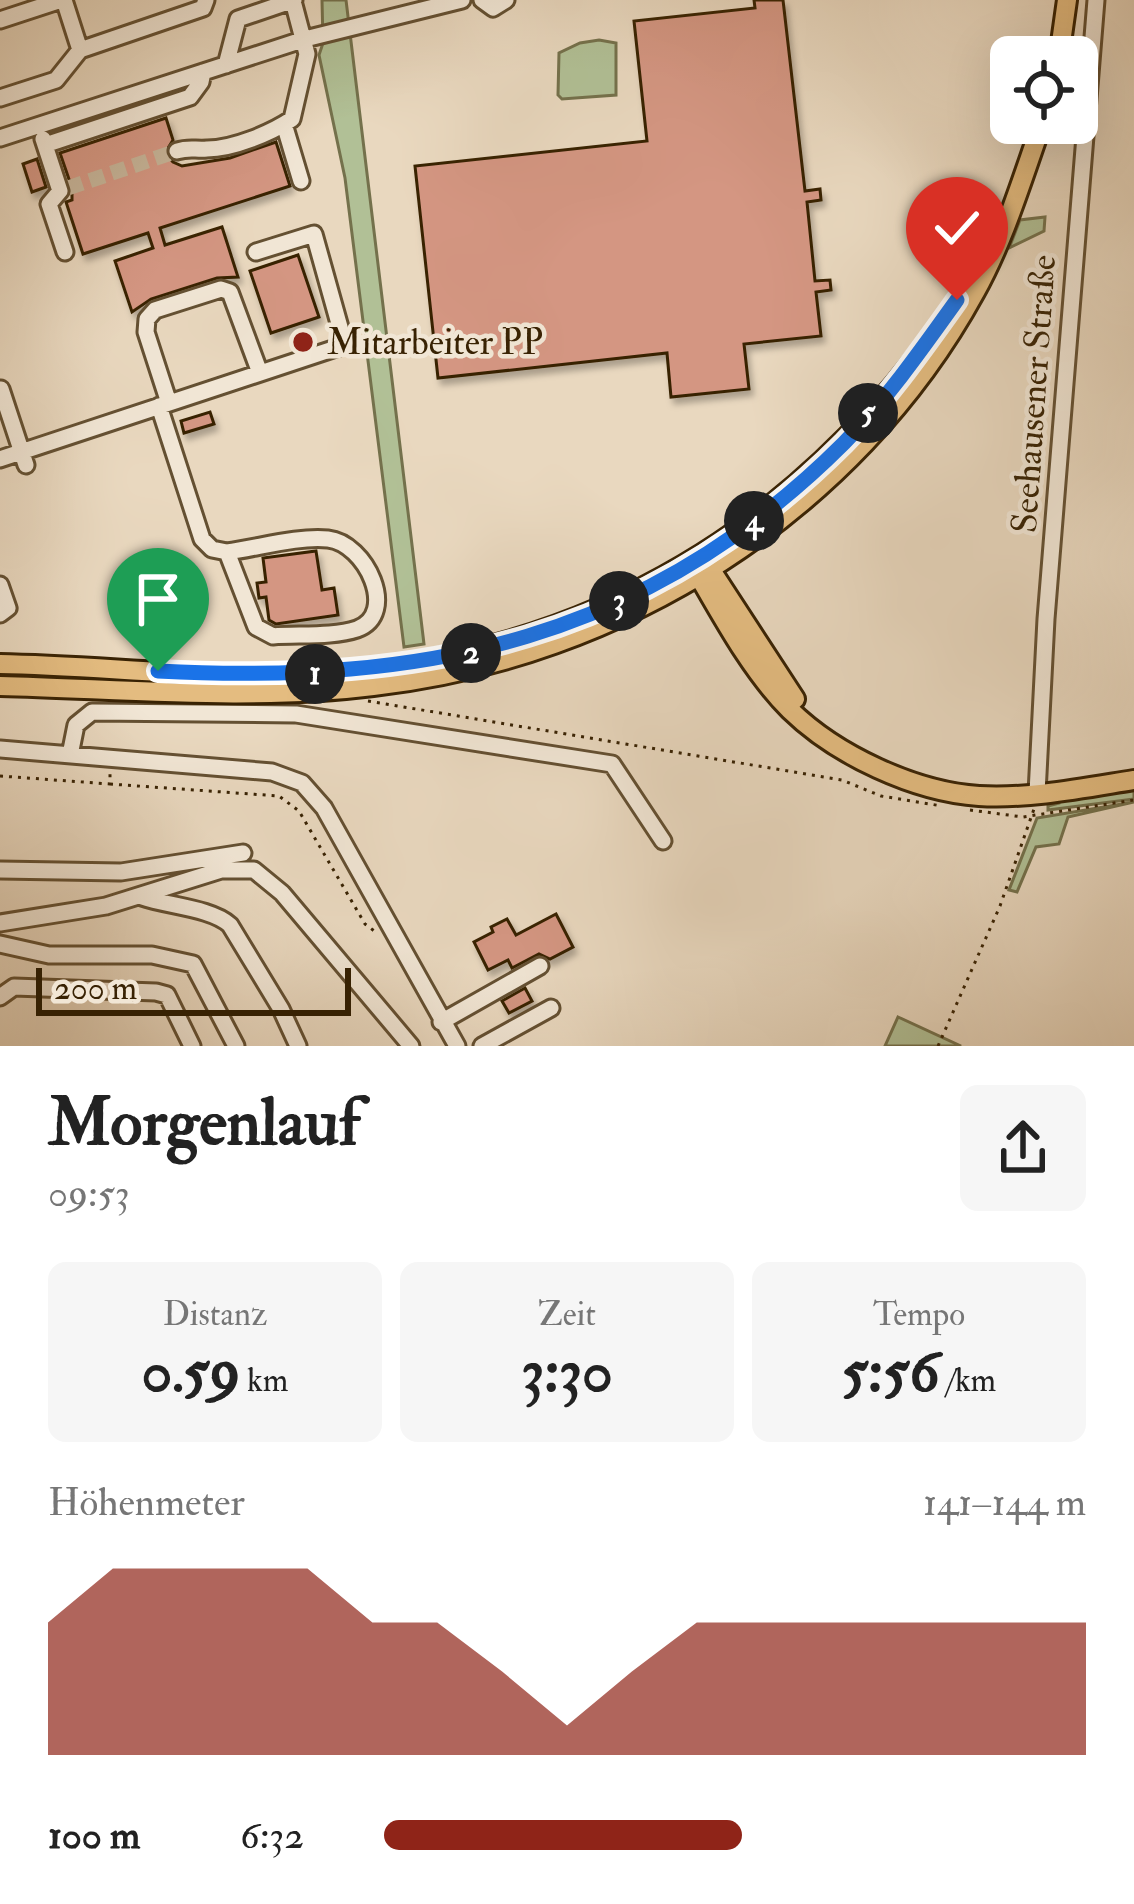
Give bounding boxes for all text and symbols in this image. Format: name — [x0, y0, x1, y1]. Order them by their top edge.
map controls — [990, 36, 1098, 144]
button: locate — [990, 36, 1098, 144]
pin — [906, 177, 1008, 300]
icon: check — [924, 195, 990, 261]
street label: Seehausener Straße — [1002, 253, 1066, 535]
place label: Mitarbeiter PP — [327, 320, 543, 365]
marker: Mitarbeiter PP — [290, 329, 316, 355]
pin: 5 — [838, 383, 898, 443]
text: 5 — [861, 392, 875, 433]
pin: 4 — [724, 491, 784, 551]
text: 4 — [745, 500, 763, 541]
pin — [107, 548, 209, 671]
icon: arrive — [125, 566, 191, 632]
pin: 3 — [589, 571, 649, 631]
text: 3 — [613, 580, 625, 621]
pin: 2 — [441, 623, 501, 683]
text: 2 — [463, 632, 479, 673]
pin: 1 — [285, 644, 345, 704]
text: 1 — [309, 653, 321, 694]
scale bar — [36, 962, 351, 1015]
text: 200 m — [54, 968, 137, 1009]
text: Morgenlauf — [48, 1082, 360, 1165]
button: share — [960, 1085, 1086, 1211]
text: 09:53 — [48, 1169, 130, 1218]
text: Distanz — [163, 1294, 267, 1335]
text: Zeit — [538, 1294, 596, 1335]
text: Tempo — [873, 1294, 965, 1335]
text: 0.59 — [142, 1335, 240, 1410]
text: 3:30 — [521, 1335, 613, 1410]
text: 5:56 — [842, 1335, 939, 1410]
text: km — [240, 1360, 288, 1401]
text: /km — [939, 1360, 996, 1401]
text: Höhenmeter — [48, 1478, 245, 1527]
text: 141–144 m — [923, 1478, 1086, 1527]
text: 100 m — [48, 1811, 140, 1860]
text: 6:32 — [240, 1811, 304, 1860]

